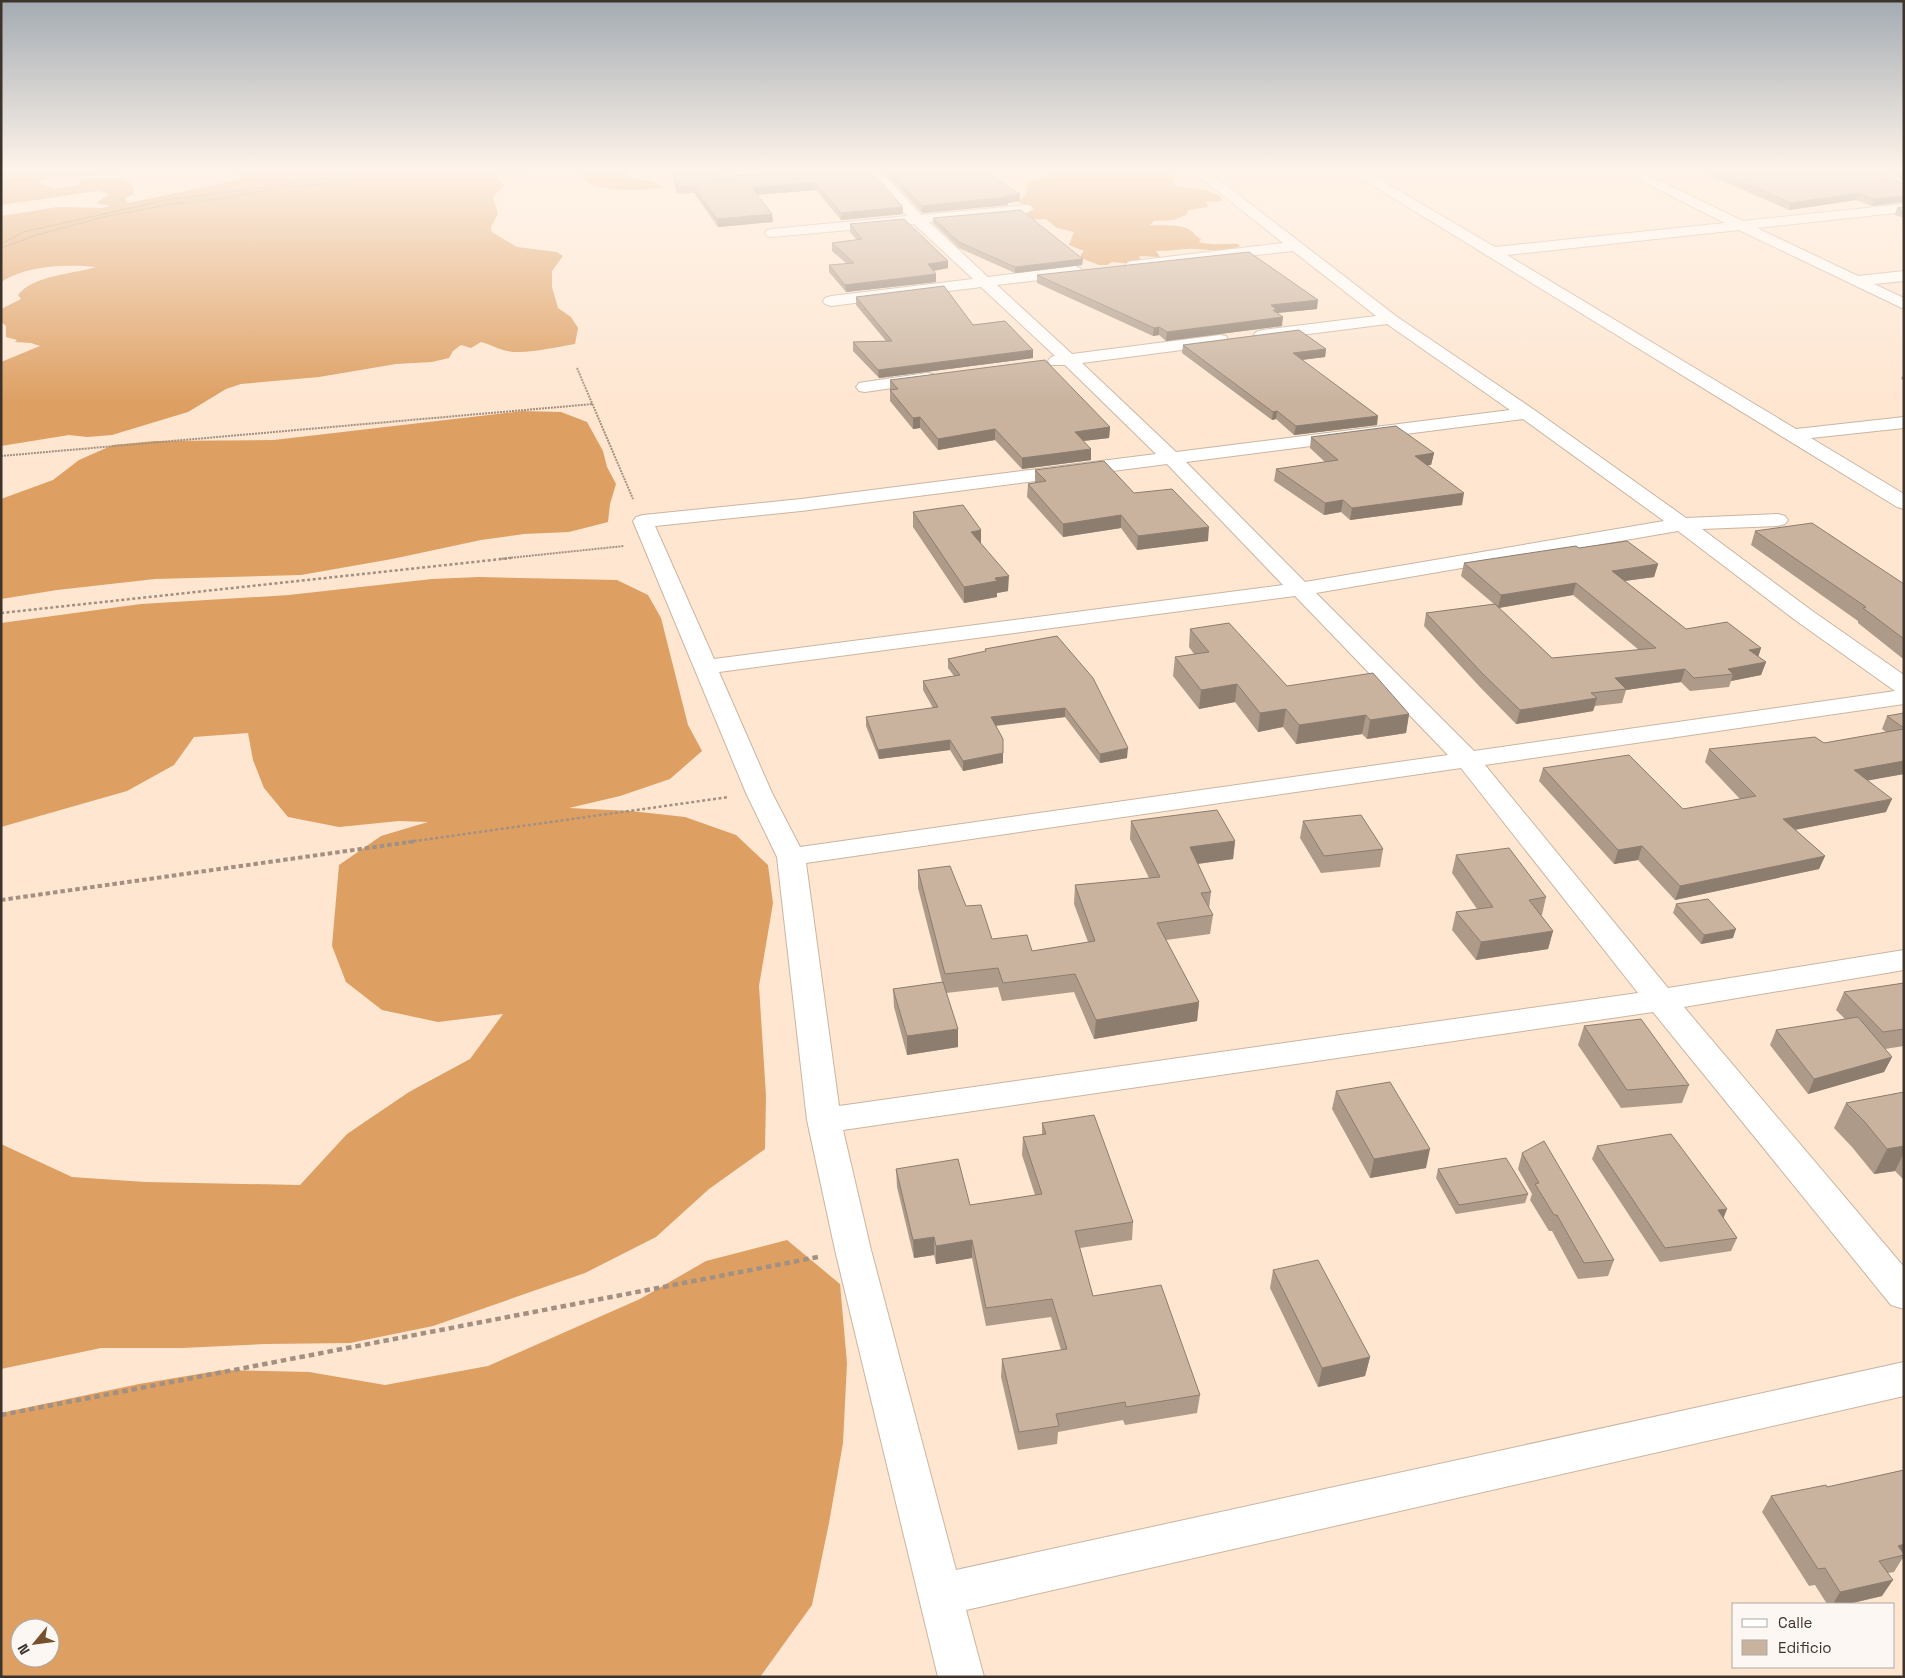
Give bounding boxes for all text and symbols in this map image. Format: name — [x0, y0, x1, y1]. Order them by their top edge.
legend — [1732, 1603, 1895, 1668]
text: Calle — [1778, 1613, 1813, 1632]
north arrow — [10, 1618, 60, 1668]
text: Edificio — [1778, 1638, 1832, 1657]
text: N — [13, 1641, 34, 1658]

